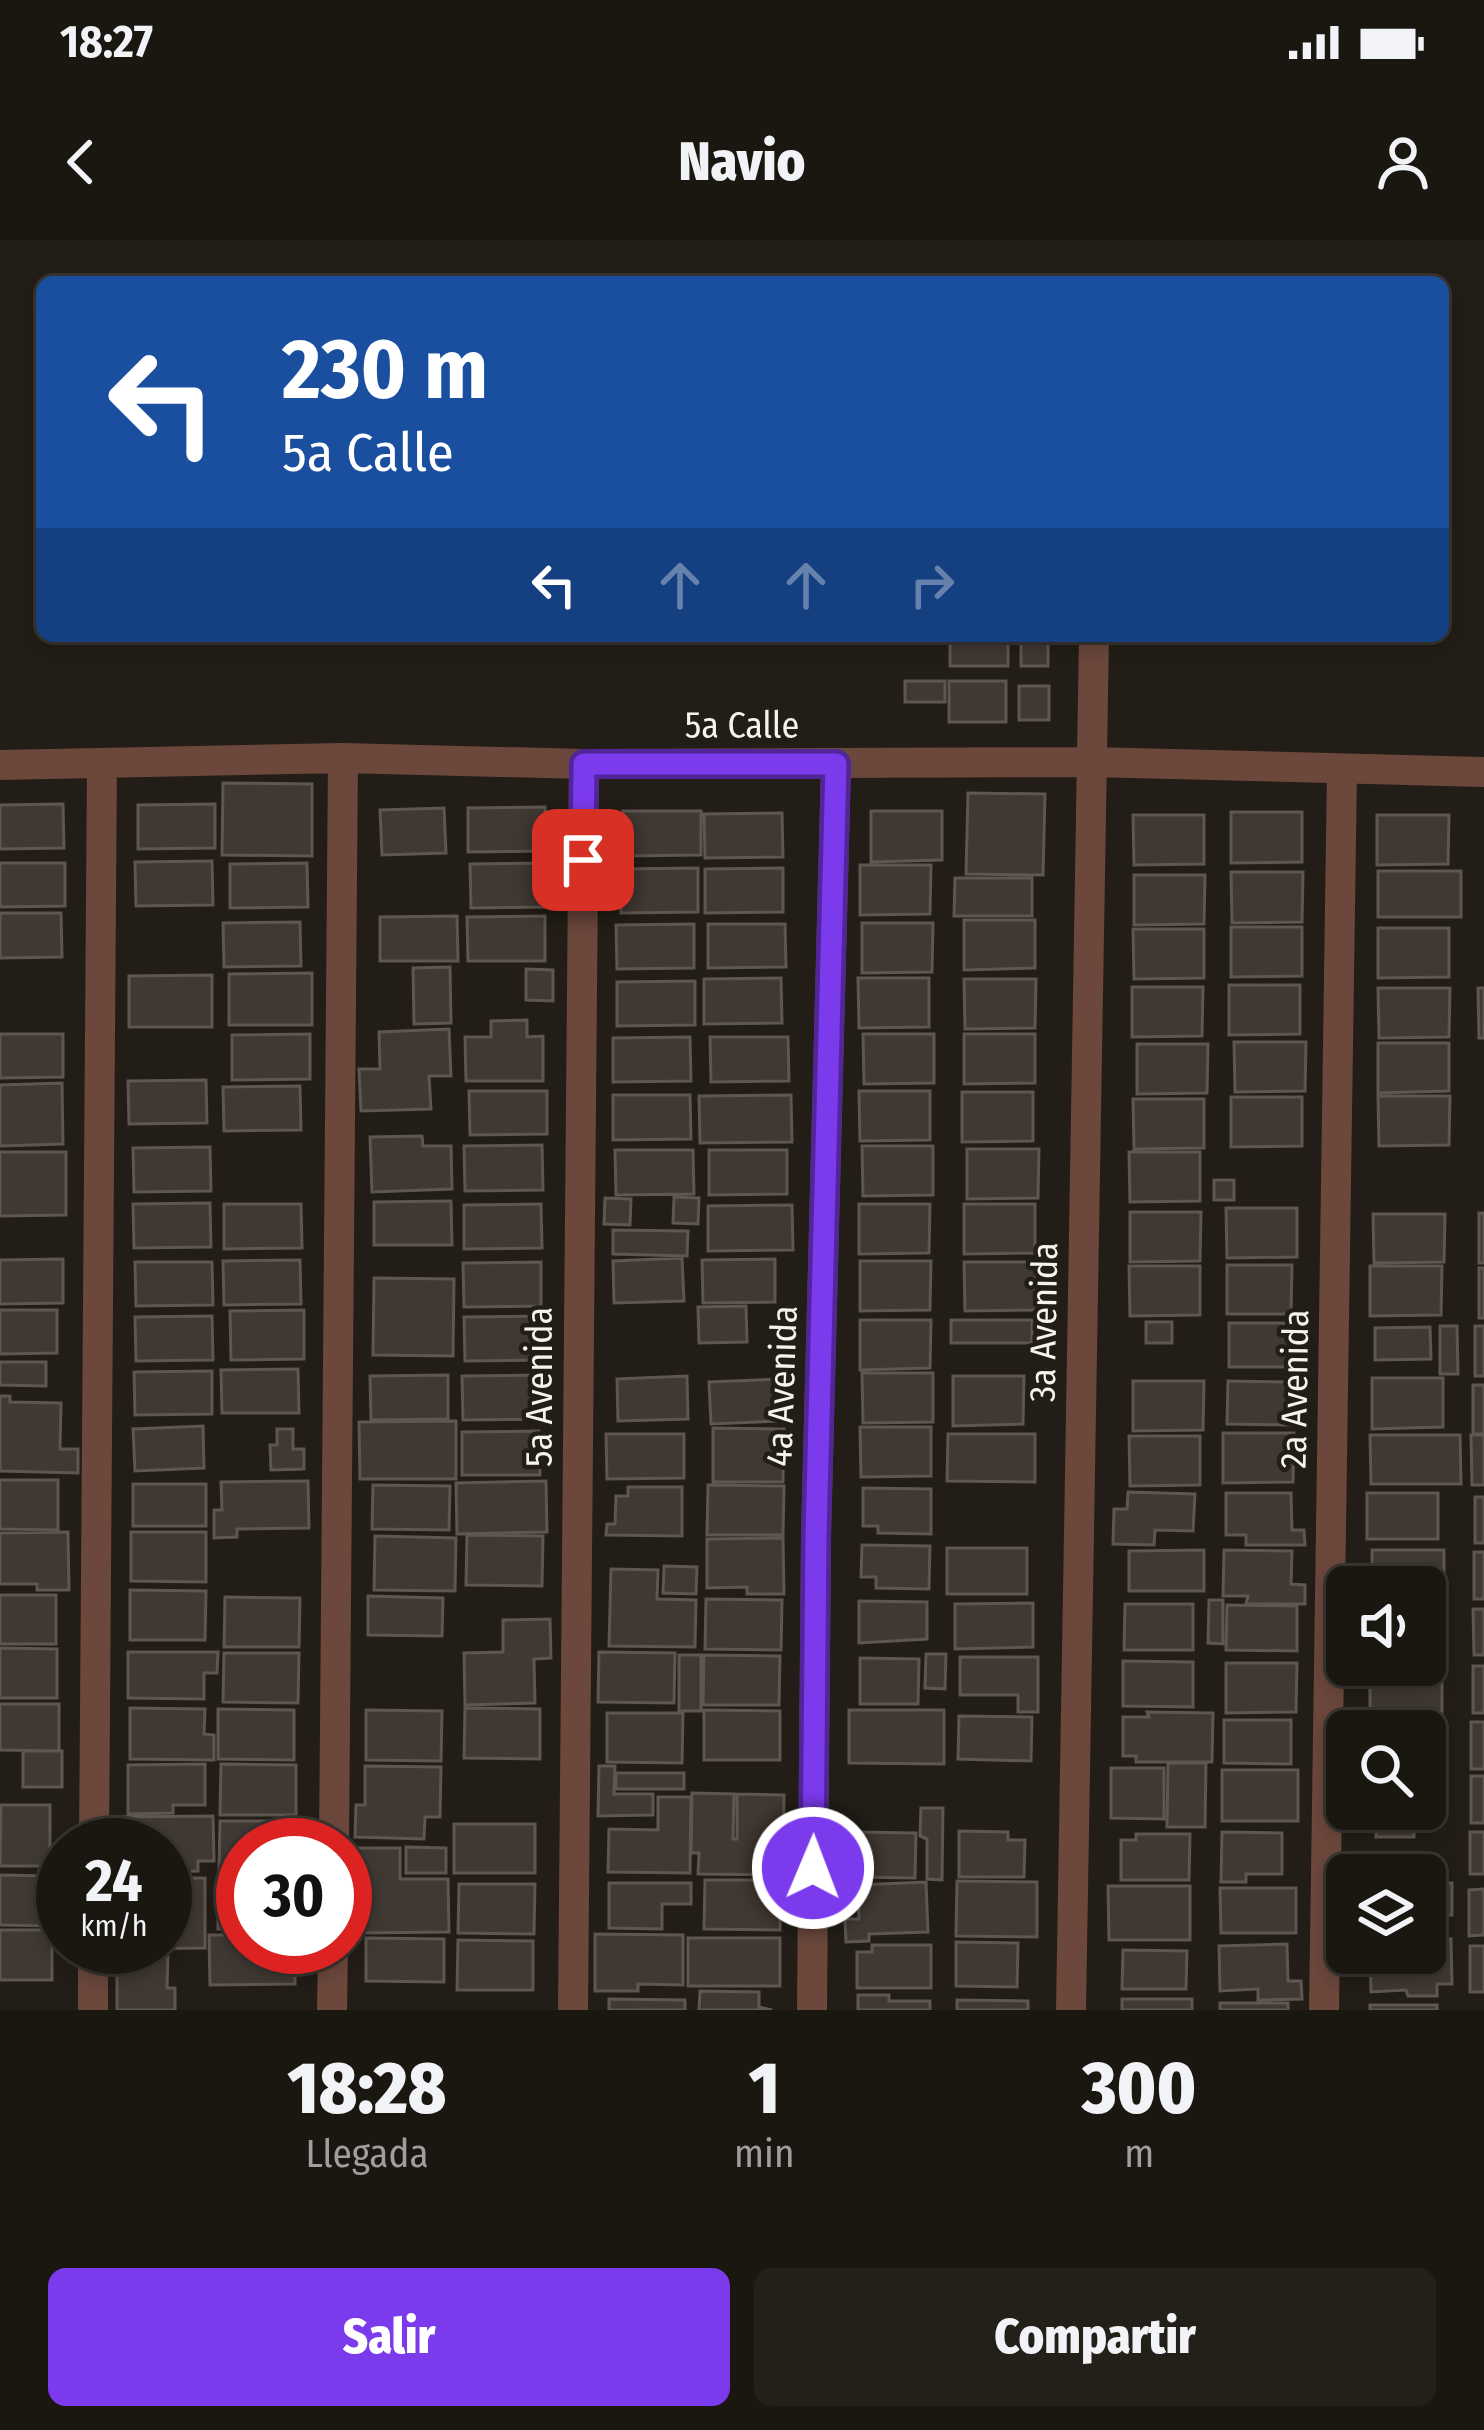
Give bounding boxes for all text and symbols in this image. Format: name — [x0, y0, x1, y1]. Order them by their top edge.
text: 18:27 — [60, 15, 153, 69]
icon: back — [48, 129, 114, 195]
icon: person — [1370, 129, 1436, 195]
text: Navio — [679, 130, 805, 194]
text: 230 m — [282, 319, 488, 420]
icon: left — [84, 324, 240, 480]
text: 5a Calle — [282, 421, 454, 485]
icon: left — [521, 552, 587, 618]
icon: ahead — [647, 552, 713, 618]
icon: ahead — [773, 552, 839, 618]
icon: right — [899, 552, 965, 618]
street label: 5a Calle — [685, 704, 799, 748]
pin — [532, 809, 634, 911]
icon: arrive — [550, 827, 616, 893]
street label: 3a Avenida — [1021, 1242, 1067, 1402]
street label: 4a Avenida — [757, 1305, 807, 1467]
street label: 5a Avenida — [518, 1307, 562, 1467]
street label: 2a Avenida — [1272, 1309, 1318, 1469]
map controls — [1326, 1566, 1446, 1974]
button: sound — [1326, 1566, 1446, 1686]
button: search — [1326, 1710, 1446, 1830]
position arrow — [750, 1805, 876, 1931]
speed limit sign: 30 — [216, 1818, 372, 1974]
text: 24 — [85, 1845, 143, 1917]
button: layers — [1326, 1854, 1446, 1974]
text: km/h — [81, 1908, 147, 1944]
text: 18:28 — [288, 2046, 447, 2132]
text: 1 — [749, 2046, 780, 2132]
text: 300 — [1082, 2046, 1196, 2132]
text: Llegada — [306, 2131, 429, 2177]
text: min — [734, 2131, 794, 2177]
text: m — [1124, 2131, 1154, 2177]
button: Salir — [48, 2268, 730, 2406]
button: Compartir — [754, 2268, 1436, 2406]

